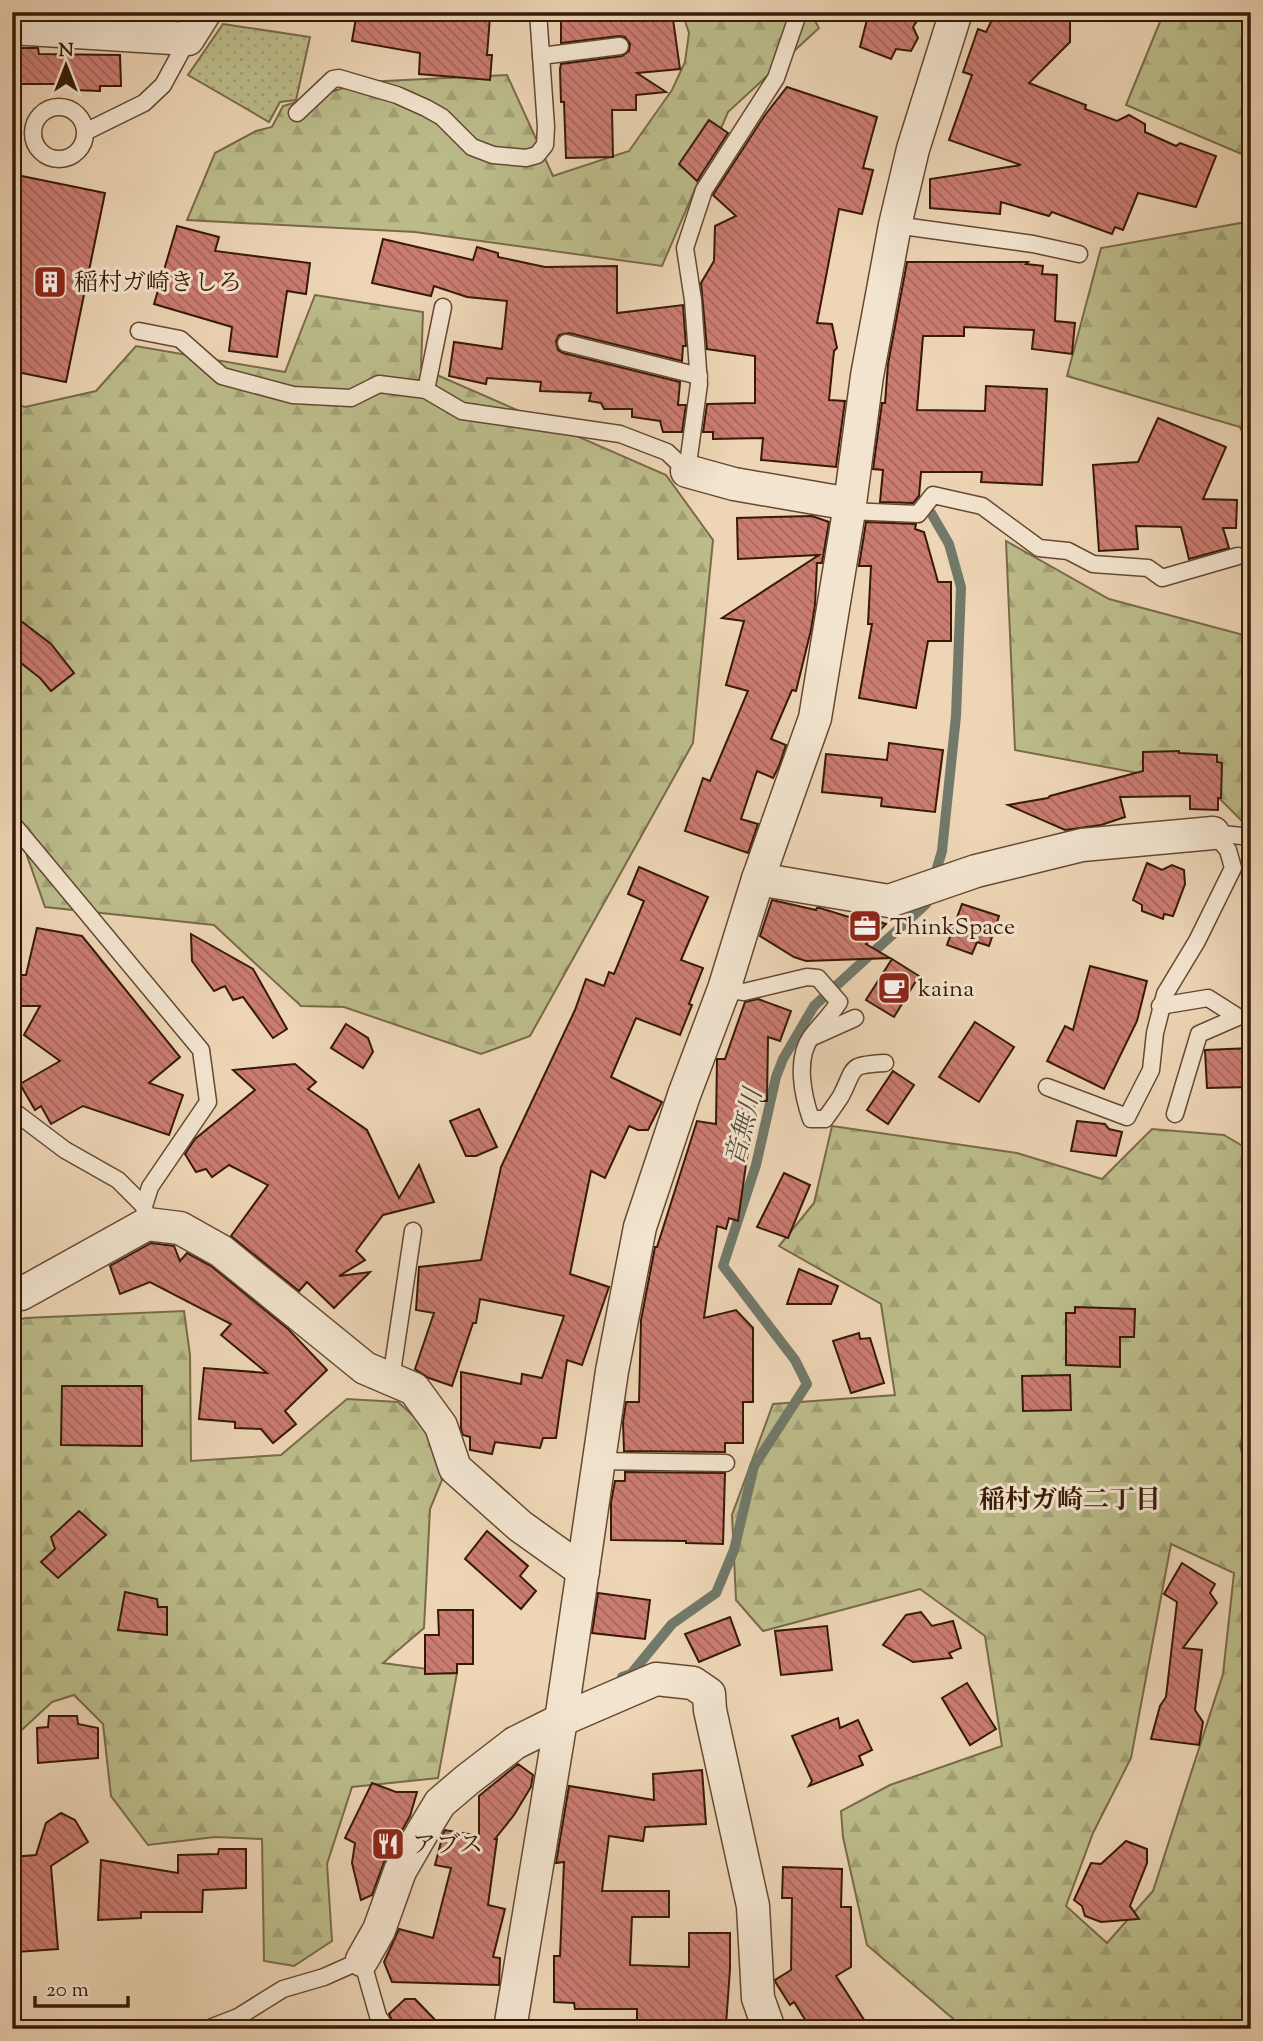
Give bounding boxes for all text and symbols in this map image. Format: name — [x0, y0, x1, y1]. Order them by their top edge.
north arrow — [32, 32, 102, 102]
text: N — [58, 38, 74, 65]
building icon: 稲村ガ崎きしろ — [31, 263, 69, 301]
place label: 稲村ガ崎きしろ — [74, 267, 242, 301]
office icon: ThinkSpace — [846, 907, 884, 945]
place label: ThinkSpace — [890, 911, 1015, 945]
cafe icon: kaina — [875, 969, 913, 1007]
place label: kaina — [918, 973, 974, 1007]
water label: 音無川 — [717, 1082, 774, 1170]
district label: 稲村ガ崎二丁目 — [979, 1483, 1161, 1520]
restaurant icon: アブス — [369, 1825, 407, 1863]
place label: アブス — [412, 1829, 483, 1863]
scale bar — [35, 1964, 128, 2008]
text: 20 m — [46, 1976, 89, 2006]

